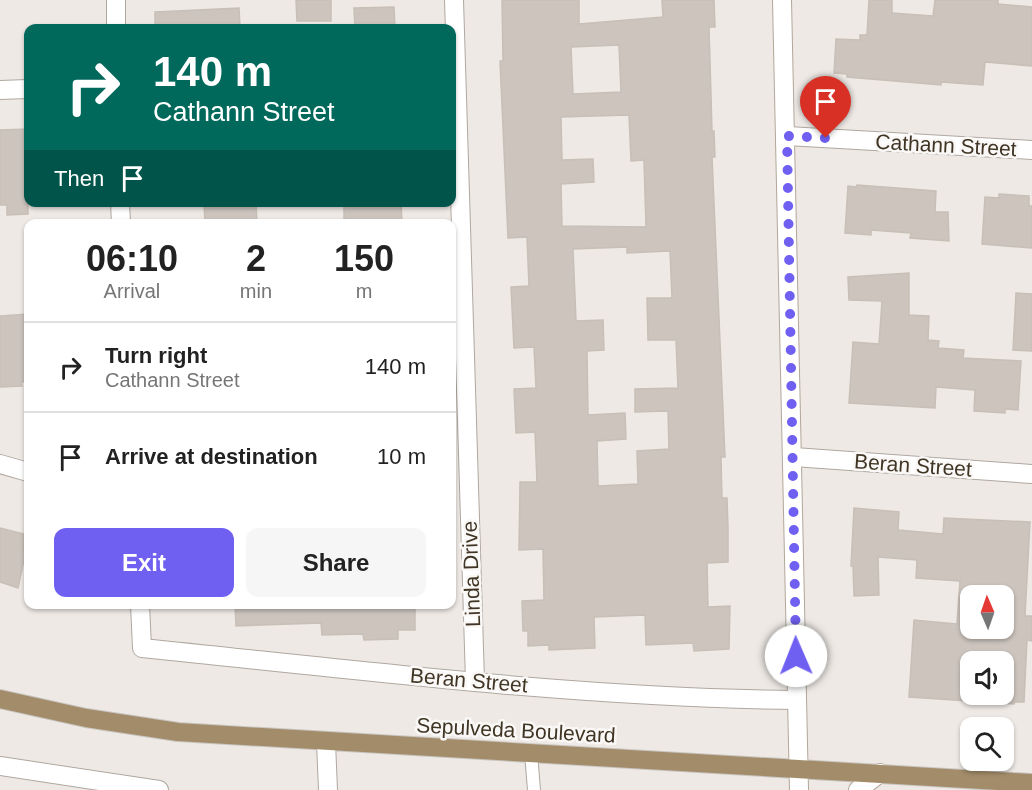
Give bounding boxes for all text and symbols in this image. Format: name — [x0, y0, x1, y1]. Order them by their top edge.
icon: right — [54, 48, 132, 126]
text: 140 m — [153, 48, 272, 95]
pin — [800, 76, 851, 138]
icon: arrive — [809, 85, 842, 118]
text: Cathann Street — [153, 97, 335, 127]
street label: Cathann Street — [875, 130, 1017, 160]
icon: arrive — [116, 162, 149, 195]
text: Then — [54, 166, 104, 191]
text: 06:10 — [86, 238, 178, 279]
text: 2 — [246, 238, 266, 279]
text: 150 — [334, 238, 394, 279]
text: Arrival — [104, 280, 160, 302]
text: min — [240, 280, 272, 302]
text: m — [356, 280, 372, 302]
text: Turn right — [105, 343, 207, 368]
icon: right — [54, 351, 87, 384]
text: 140 m — [365, 354, 426, 379]
text: Cathann Street — [105, 369, 240, 391]
icon: arrive — [54, 441, 87, 474]
text: Arrive at destination — [105, 444, 318, 469]
text: 10 m — [377, 444, 426, 469]
street label: Beran Street — [853, 449, 973, 481]
street label: Linda Drive — [458, 521, 484, 627]
button: Exit — [54, 528, 234, 597]
button: Share — [246, 528, 426, 597]
north arrow — [960, 585, 1014, 639]
map controls — [960, 585, 1014, 771]
position arrow — [764, 624, 828, 688]
button: sound — [960, 651, 1014, 705]
street label: Beran Street — [409, 663, 529, 697]
street label: Sepulveda Boulevard — [416, 713, 616, 747]
button: search — [960, 717, 1014, 771]

